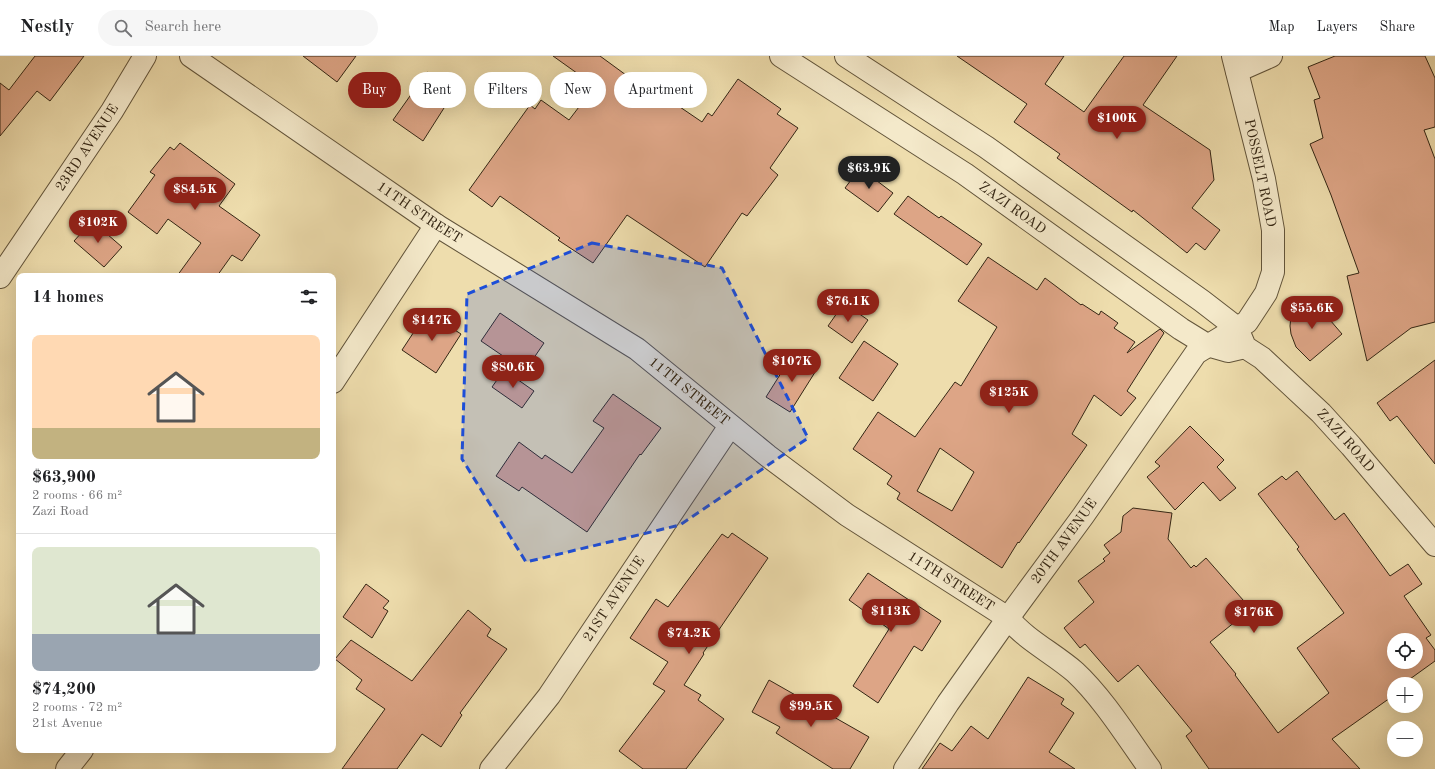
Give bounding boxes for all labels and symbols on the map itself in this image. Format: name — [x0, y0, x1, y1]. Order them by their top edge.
street label: 23RD AVENUE — [53, 102, 121, 194]
pin: $100K — [1089, 106, 1145, 140]
street label: POSSELT ROAD — [1242, 118, 1278, 228]
pin: $63.9K — [836, 156, 902, 190]
pin: $84.5K — [162, 177, 228, 211]
street label: 11TH STREET — [374, 179, 464, 246]
street label: ZAZI ROAD — [976, 179, 1049, 237]
pin: $102K — [70, 210, 126, 244]
pin: $76.1K — [815, 289, 881, 323]
pin: $55.6K — [1279, 296, 1345, 330]
pin: $147K — [404, 308, 460, 342]
pin: $107K — [764, 349, 820, 383]
pin: $80.6K — [480, 355, 546, 389]
street label: 11TH STREET — [646, 355, 732, 428]
pin: $125K — [981, 380, 1037, 414]
street label: ZAZI ROAD — [1314, 406, 1377, 475]
street label: 20TH AVENUE — [1029, 496, 1100, 586]
street label: 11TH STREET — [905, 549, 997, 614]
street label: 21ST AVENUE — [581, 554, 647, 644]
pin: $113K — [863, 599, 919, 633]
pin: $176K — [1226, 600, 1282, 634]
pin: $74.2K — [656, 621, 722, 655]
pin: $99.5K — [778, 694, 844, 728]

